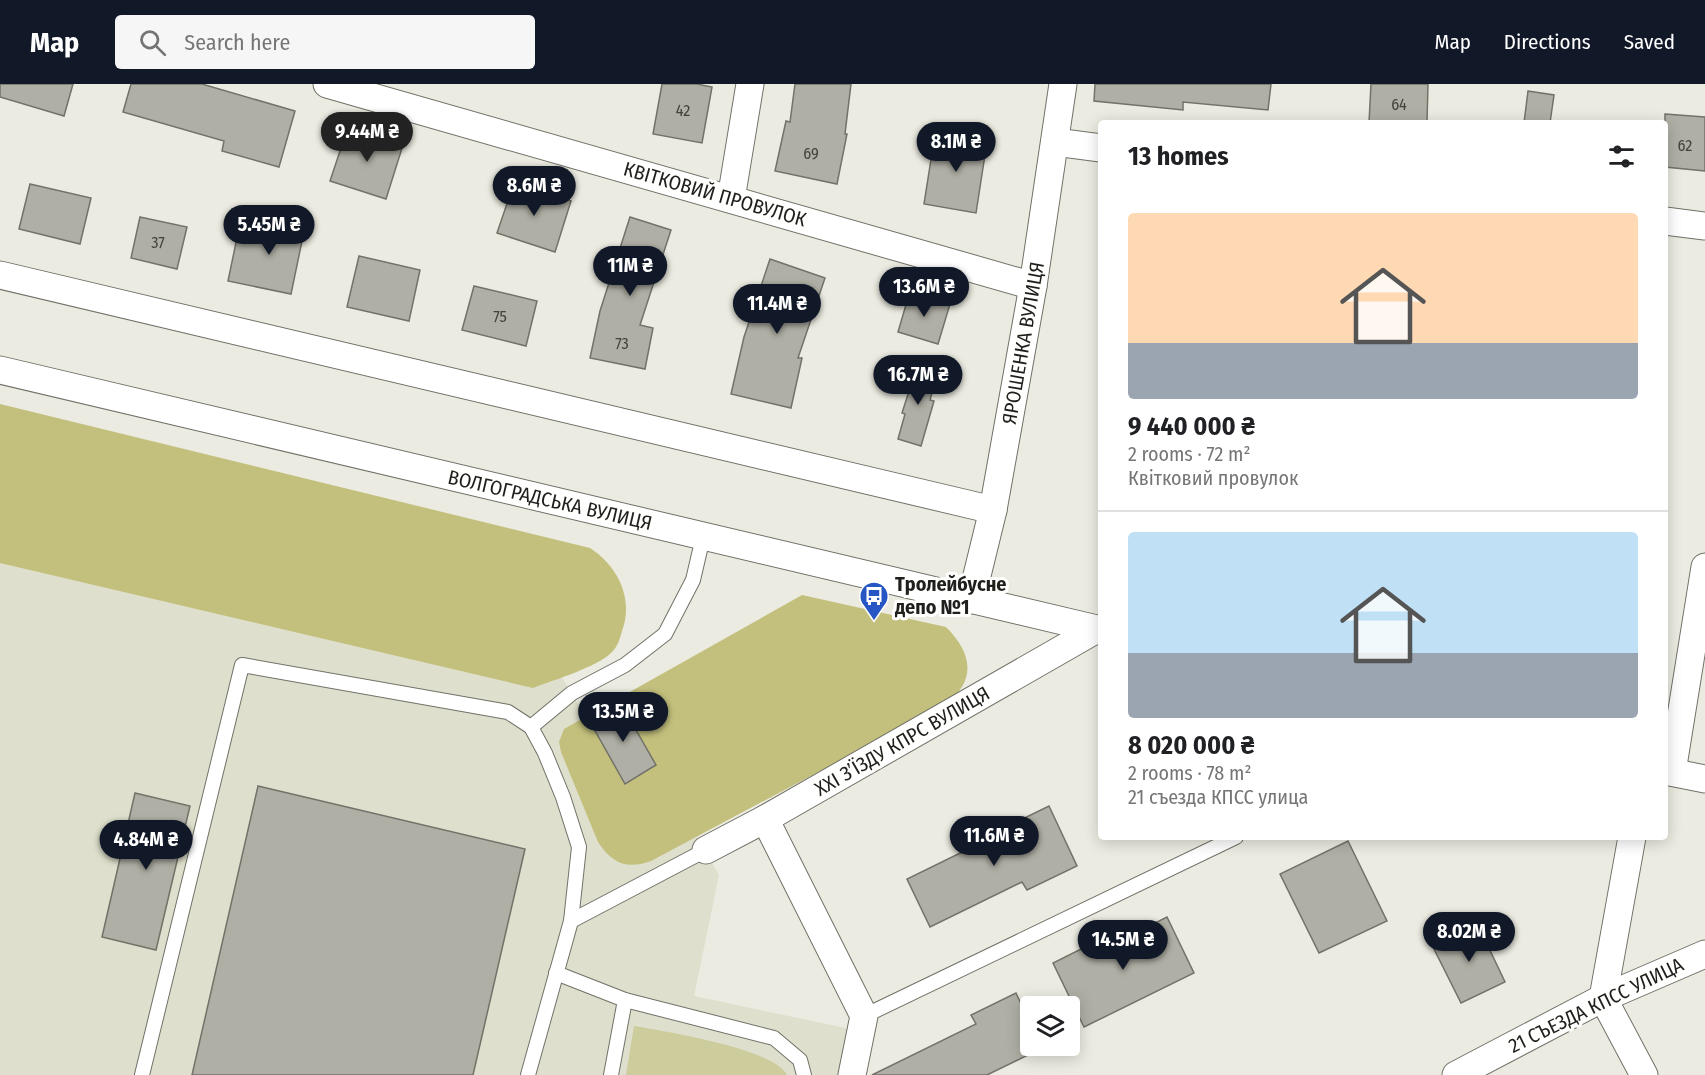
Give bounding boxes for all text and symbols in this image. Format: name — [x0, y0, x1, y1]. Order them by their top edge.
search box — [115, 15, 535, 69]
text: Map — [30, 26, 79, 59]
icon: search — [136, 26, 169, 59]
text: Search here — [184, 29, 290, 56]
text: Map — [1434, 29, 1471, 55]
text: Directions — [1504, 29, 1591, 55]
text: Saved — [1624, 29, 1675, 55]
house number: 64 — [1391, 95, 1407, 114]
house number: 42 — [676, 101, 690, 120]
pin: 9.44M ₴ — [312, 112, 422, 163]
text: 9.44M ₴ — [335, 119, 399, 143]
pin: 8.1M ₴ — [907, 122, 1005, 173]
text: 8.1M ₴ — [931, 129, 981, 153]
house number: 62 — [1678, 136, 1692, 155]
icon: filters — [1605, 140, 1638, 173]
text: 13 homes — [1128, 141, 1229, 172]
house number: 69 — [803, 144, 819, 163]
street label: КВІТКОВИЙ ПРОВУЛОК — [621, 156, 809, 232]
pin: 8.6M ₴ — [485, 166, 583, 217]
text: 8.6M ₴ — [507, 173, 561, 197]
pin: 5.45M ₴ — [214, 205, 324, 256]
text: 5.45M ₴ — [238, 212, 301, 236]
house number: 37 — [151, 233, 165, 252]
pin: 11M ₴ — [588, 246, 672, 297]
icon: home — [1329, 252, 1437, 360]
text: 11M ₴ — [607, 253, 653, 277]
street label: ЯРОШЕНКА ВУЛИЦЯ — [997, 260, 1049, 426]
pin: 13.6M ₴ — [869, 267, 979, 318]
text: 13.6M ₴ — [893, 274, 955, 298]
pin: 11.4M ₴ — [722, 284, 832, 335]
text: 11.4M ₴ — [747, 291, 807, 315]
house number: 75 — [493, 307, 507, 326]
house number: 73 — [615, 334, 629, 353]
pin: 16.7M ₴ — [863, 355, 973, 406]
text: 16.7M ₴ — [887, 362, 949, 386]
text: 9 440 000 ₴ — [1128, 411, 1255, 442]
text: 2 rooms · 72 m² — [1128, 442, 1250, 466]
street label: ВОЛГОГРАДСЬКА ВУЛИЦЯ — [446, 465, 654, 535]
text: Квітковий провулок — [1128, 466, 1298, 490]
icon: home — [1329, 571, 1437, 679]
place label: Тролейбусне депо №1 — [894, 572, 1006, 619]
bus stop icon: Тролейбусне депо №1 — [858, 580, 890, 622]
street label: XXI З’ЇЗДУ КПРС ВУЛИЦЯ — [810, 681, 994, 801]
pin: 13.5M ₴ — [568, 692, 678, 743]
text: 13.5M ₴ — [592, 699, 654, 723]
text: 8 020 000 ₴ — [1128, 730, 1255, 761]
text: 2 rooms · 78 m² — [1128, 761, 1251, 785]
text: 21 съезда КПСС улица — [1128, 785, 1308, 809]
pin: 11.6M ₴ — [939, 816, 1049, 867]
pin: 4.84M ₴ — [91, 820, 201, 871]
text: 11.6M ₴ — [964, 823, 1024, 847]
text: 4.84M ₴ — [114, 827, 178, 851]
pin: 8.02M ₴ — [1414, 912, 1524, 963]
text: 8.02M ₴ — [1437, 919, 1501, 943]
pin: 14.5M ₴ — [1068, 920, 1178, 971]
text: 14.5M ₴ — [1092, 927, 1154, 951]
street label: 21 СЪЕЗДА КПСС УЛИЦА — [1505, 952, 1688, 1058]
map controls — [1020, 996, 1080, 1056]
button: layers — [1020, 996, 1080, 1056]

